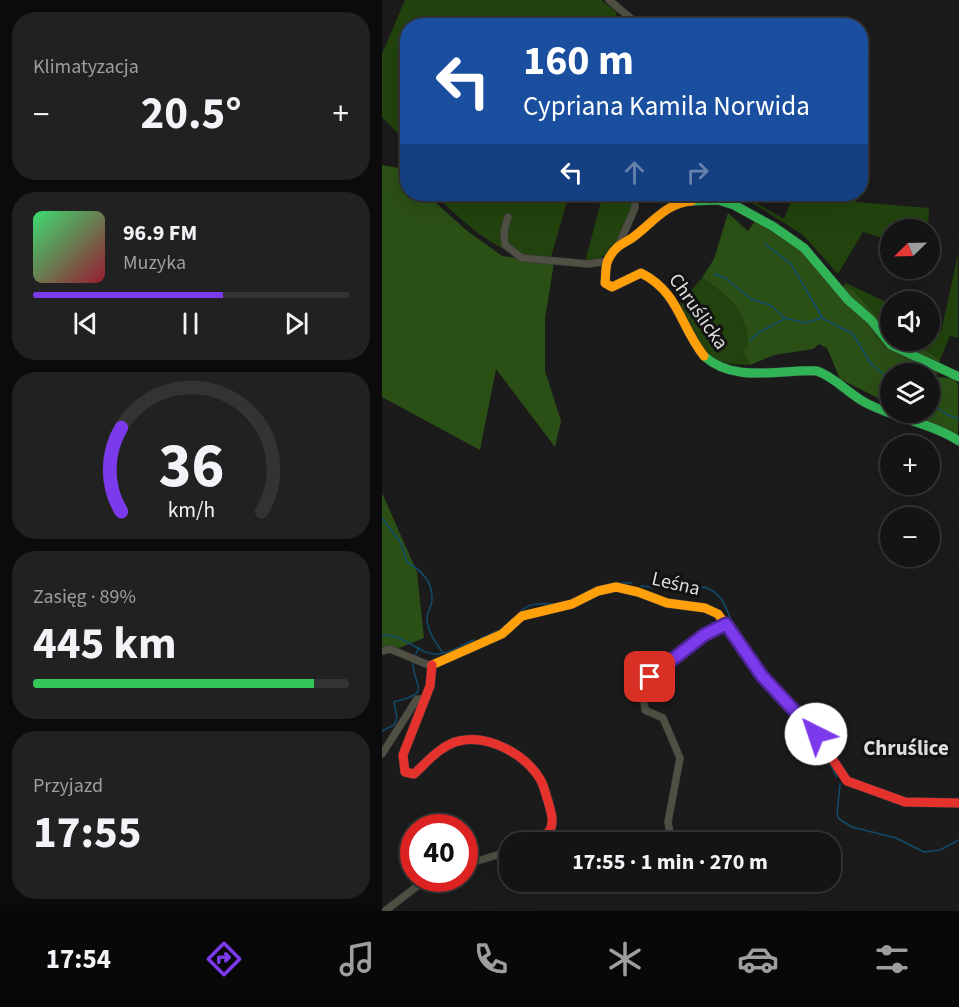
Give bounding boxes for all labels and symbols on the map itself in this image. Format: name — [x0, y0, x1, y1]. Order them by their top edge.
north arrow — [880, 219, 940, 279]
street label: Chruślicka — [662, 268, 735, 355]
street label: Leśna — [649, 565, 703, 603]
pin — [624, 651, 675, 702]
position arrow — [784, 702, 848, 766]
district label: Chruślice — [863, 733, 949, 763]
speed limit sign: 40 — [400, 814, 478, 892]

